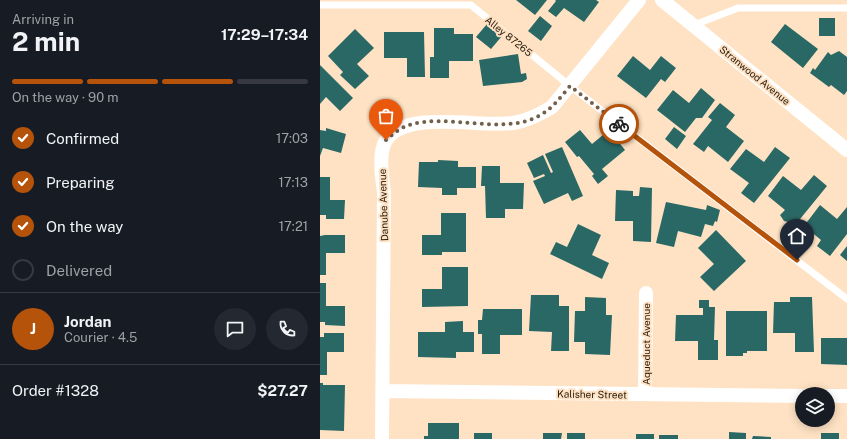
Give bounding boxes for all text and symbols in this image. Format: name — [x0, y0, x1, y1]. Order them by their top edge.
text: Arriving in — [12, 12, 74, 27]
street label: Alley 87265 — [483, 13, 535, 59]
text: 2 min — [12, 26, 80, 57]
text: 17:29–17:34 — [221, 26, 308, 43]
street label: Stranwood Avenue — [717, 43, 793, 107]
text: On the way · 90 m — [12, 90, 119, 105]
pin — [369, 99, 403, 140]
courier — [599, 104, 639, 144]
icon: bag — [375, 105, 397, 127]
icon: bike — [608, 113, 630, 135]
icon: check — [12, 127, 34, 149]
text: Confirmed — [46, 130, 119, 147]
text: 17:03 — [276, 131, 308, 146]
street label: Danube Avenue — [376, 168, 390, 241]
icon: check — [12, 171, 34, 193]
text: Preparing — [46, 174, 115, 191]
text: 17:13 — [278, 175, 308, 190]
icon: check — [12, 215, 34, 237]
text: On the way — [46, 218, 123, 235]
text: 17:21 — [279, 219, 308, 234]
pin — [780, 219, 814, 260]
icon: home — [786, 225, 808, 247]
text: Delivered — [46, 262, 112, 279]
street label: Aqueduct Avenue — [640, 303, 652, 385]
button: chat — [214, 308, 256, 350]
button: phone — [266, 308, 308, 350]
text: Jordan — [64, 313, 111, 330]
text: J — [30, 320, 36, 337]
text: Courier · 4.5 — [64, 330, 137, 345]
text: Order #1328 — [12, 382, 99, 399]
text: $27.27 — [257, 382, 308, 399]
street label: Kalisher Street — [557, 387, 627, 401]
map controls — [795, 387, 835, 427]
button: layers — [795, 387, 835, 427]

